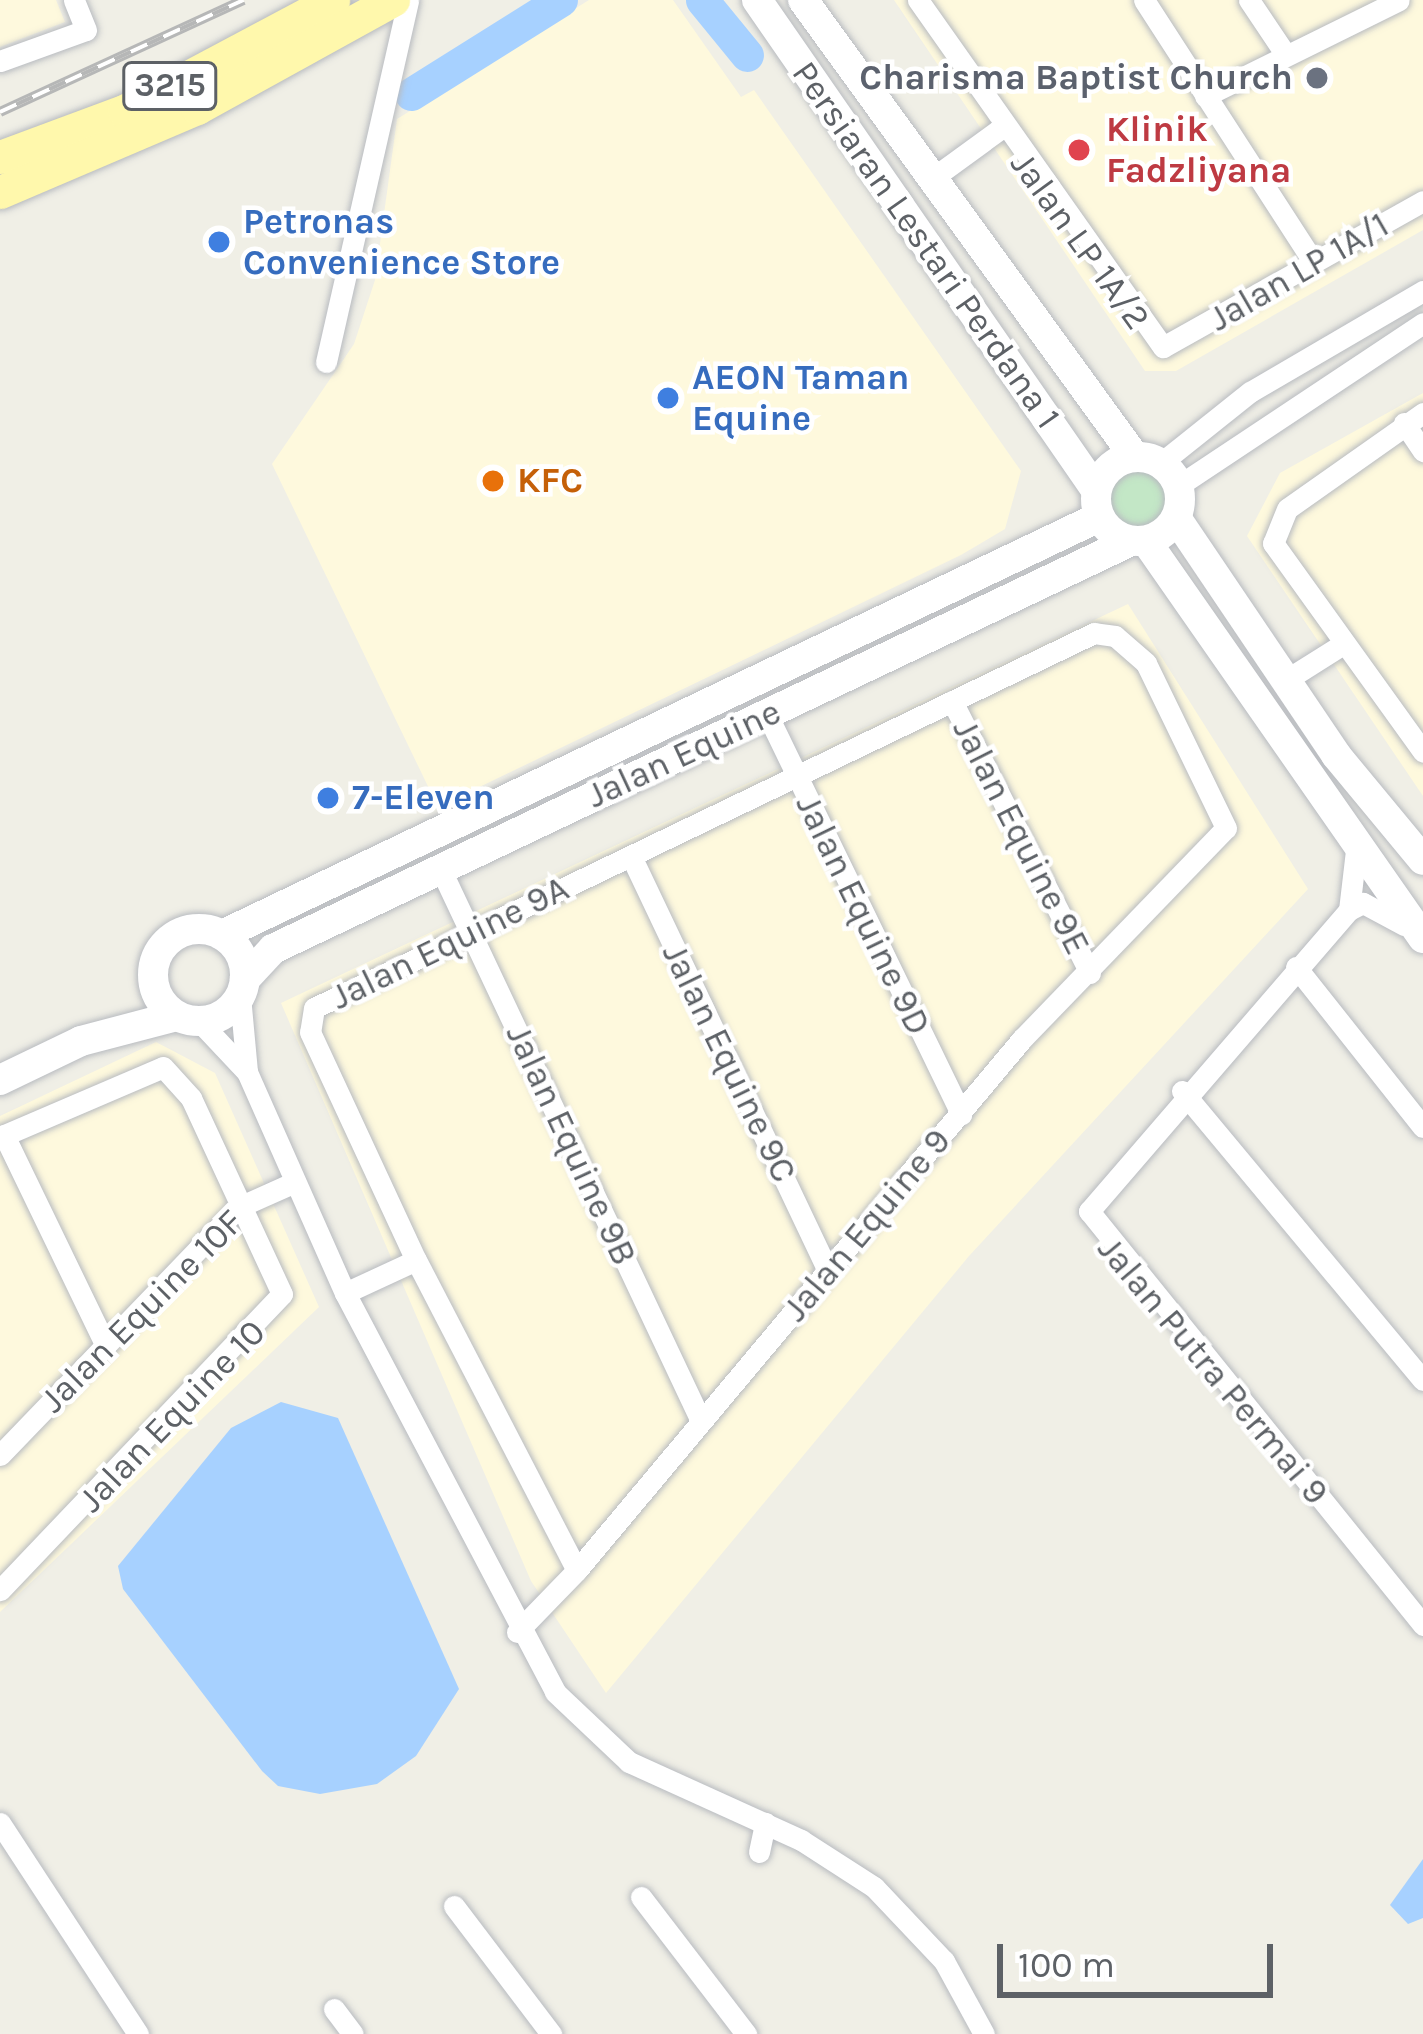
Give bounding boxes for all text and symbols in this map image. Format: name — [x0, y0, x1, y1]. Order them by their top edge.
street label: Persiaran Lestari Perdana 1 — [783, 53, 1069, 437]
place label: Charisma Baptist Church — [859, 56, 1293, 100]
road number: 3215 — [122, 59, 218, 113]
marker: Charisma Baptist Church — [1304, 65, 1330, 91]
place label: Klinik Fadzliyana — [1106, 107, 1291, 192]
marker: Klinik Fadzliyana — [1063, 134, 1095, 166]
street label: Jalan LP 1A/2 — [1001, 144, 1159, 338]
place label: Petronas Convenience Store — [243, 199, 560, 284]
street label: Jalan LP 1A/1 — [1202, 203, 1396, 341]
marker: Petronas Convenience Store — [206, 229, 232, 255]
place label: AEON Taman Equine — [692, 355, 910, 440]
marker: AEON Taman Equine — [655, 385, 681, 411]
place label: KFC — [517, 459, 583, 503]
marker: KFC — [480, 468, 506, 494]
street label: Jalan Equine — [580, 690, 788, 818]
street label: Jalan Equine 9E — [943, 712, 1099, 962]
place label: 7-Eleven — [352, 776, 495, 820]
marker: 7-Eleven — [315, 785, 341, 811]
street label: Jalan Equine 9D — [786, 788, 940, 1042]
street label: Jalan Equine 9A — [324, 867, 576, 1019]
street label: Jalan Equine 9C — [653, 937, 805, 1189]
street label: Jalan Equine 9B — [496, 1018, 646, 1272]
street label: Jalan Equine 9 — [774, 1120, 960, 1330]
street label: Jalan Equine 10F — [32, 1201, 252, 1421]
street label: Jalan Putra Permai 9 — [1088, 1228, 1338, 1514]
street label: Jalan Equine 10 — [70, 1311, 274, 1521]
scale bar — [1003, 1920, 1279, 1994]
text: 100 m — [1018, 1944, 1115, 1986]

